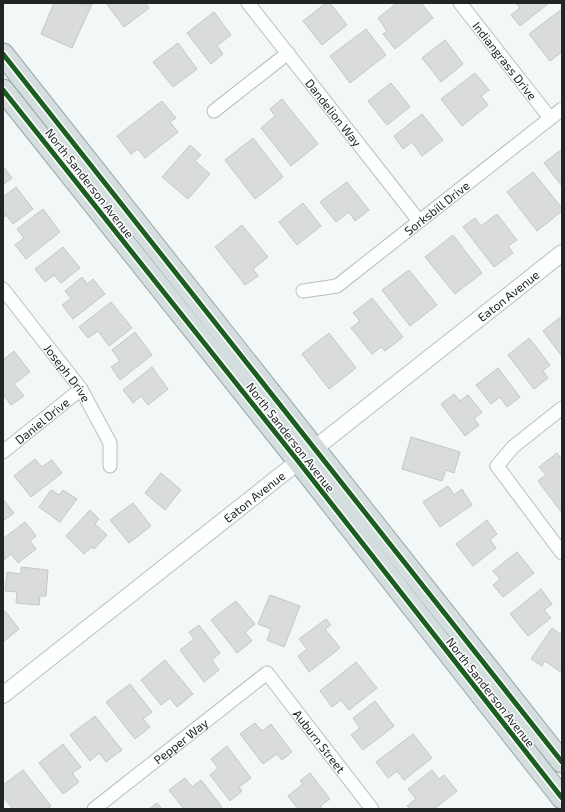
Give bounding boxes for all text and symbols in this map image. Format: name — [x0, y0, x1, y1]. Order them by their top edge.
street label: Indiangrass Drive — [470, 19, 540, 102]
street label: Dandelion Way — [303, 76, 365, 149]
street label: North Sanderson Avenue — [43, 125, 137, 241]
street label: Sorksbill Drive — [401, 178, 472, 237]
street label: Eaton Avenue — [475, 267, 542, 324]
street label: Joseph Drive — [42, 341, 94, 404]
street label: North Sanderson Avenue — [244, 379, 338, 495]
street label: Daniel Drive — [12, 395, 72, 447]
street label: Eaton Avenue — [221, 468, 288, 525]
street label: North Sanderson Avenue — [444, 634, 538, 750]
street label: Auburn Street — [291, 707, 349, 776]
street label: Pepper Way — [151, 715, 211, 767]

